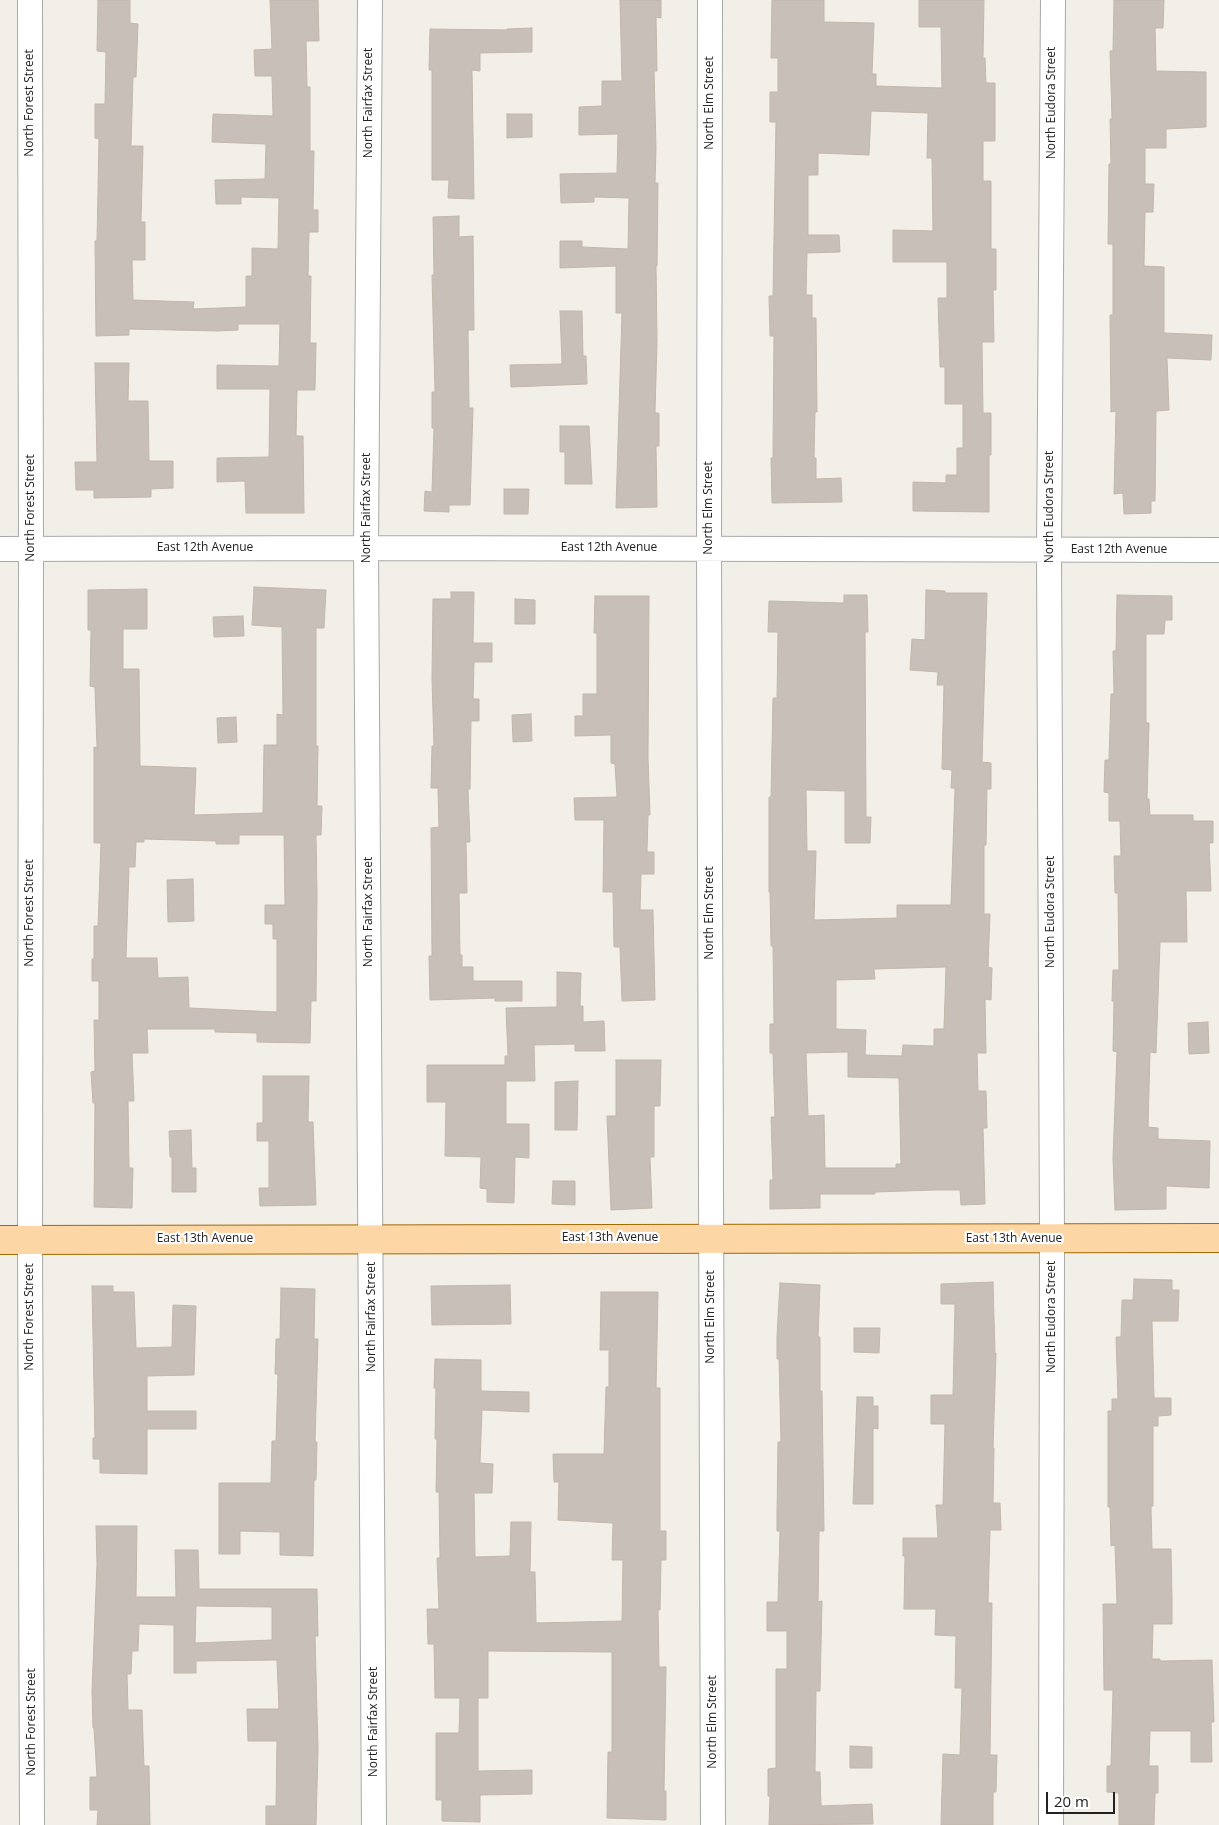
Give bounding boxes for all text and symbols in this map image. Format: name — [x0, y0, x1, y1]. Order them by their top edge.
street label: North Eudora Street — [1045, 47, 1059, 159]
street label: North Fairfax Street — [362, 48, 376, 158]
street label: North Forest Street — [23, 49, 37, 157]
street label: North Elm Street — [703, 56, 717, 150]
street label: North Eudora Street — [1043, 451, 1057, 563]
street label: North Fairfax Street — [360, 453, 374, 563]
street label: North Forest Street — [24, 454, 38, 562]
street label: North Elm Street — [702, 461, 716, 555]
street label: East 12th Avenue — [157, 541, 253, 555]
street label: East 12th Avenue — [561, 541, 657, 555]
street label: East 12th Avenue — [1071, 543, 1167, 557]
street label: North Eudora Street — [1044, 856, 1058, 968]
street label: North Fairfax Street — [362, 857, 376, 967]
street label: North Forest Street — [23, 859, 37, 967]
street label: North Elm Street — [703, 866, 717, 960]
street label: East 13th Avenue — [562, 1231, 658, 1245]
street label: East 13th Avenue — [157, 1232, 253, 1246]
street label: East 13th Avenue — [966, 1232, 1062, 1246]
street label: North Eudora Street — [1045, 1261, 1059, 1373]
street label: North Fairfax Street — [365, 1262, 379, 1372]
street label: North Forest Street — [23, 1263, 37, 1371]
street label: North Elm Street — [704, 1270, 718, 1364]
street label: North Fairfax Street — [367, 1667, 381, 1777]
street label: North Forest Street — [25, 1668, 39, 1776]
street label: North Elm Street — [706, 1675, 720, 1769]
scale bar — [1049, 1782, 1118, 1814]
text: 20 m — [1054, 1791, 1089, 1811]

